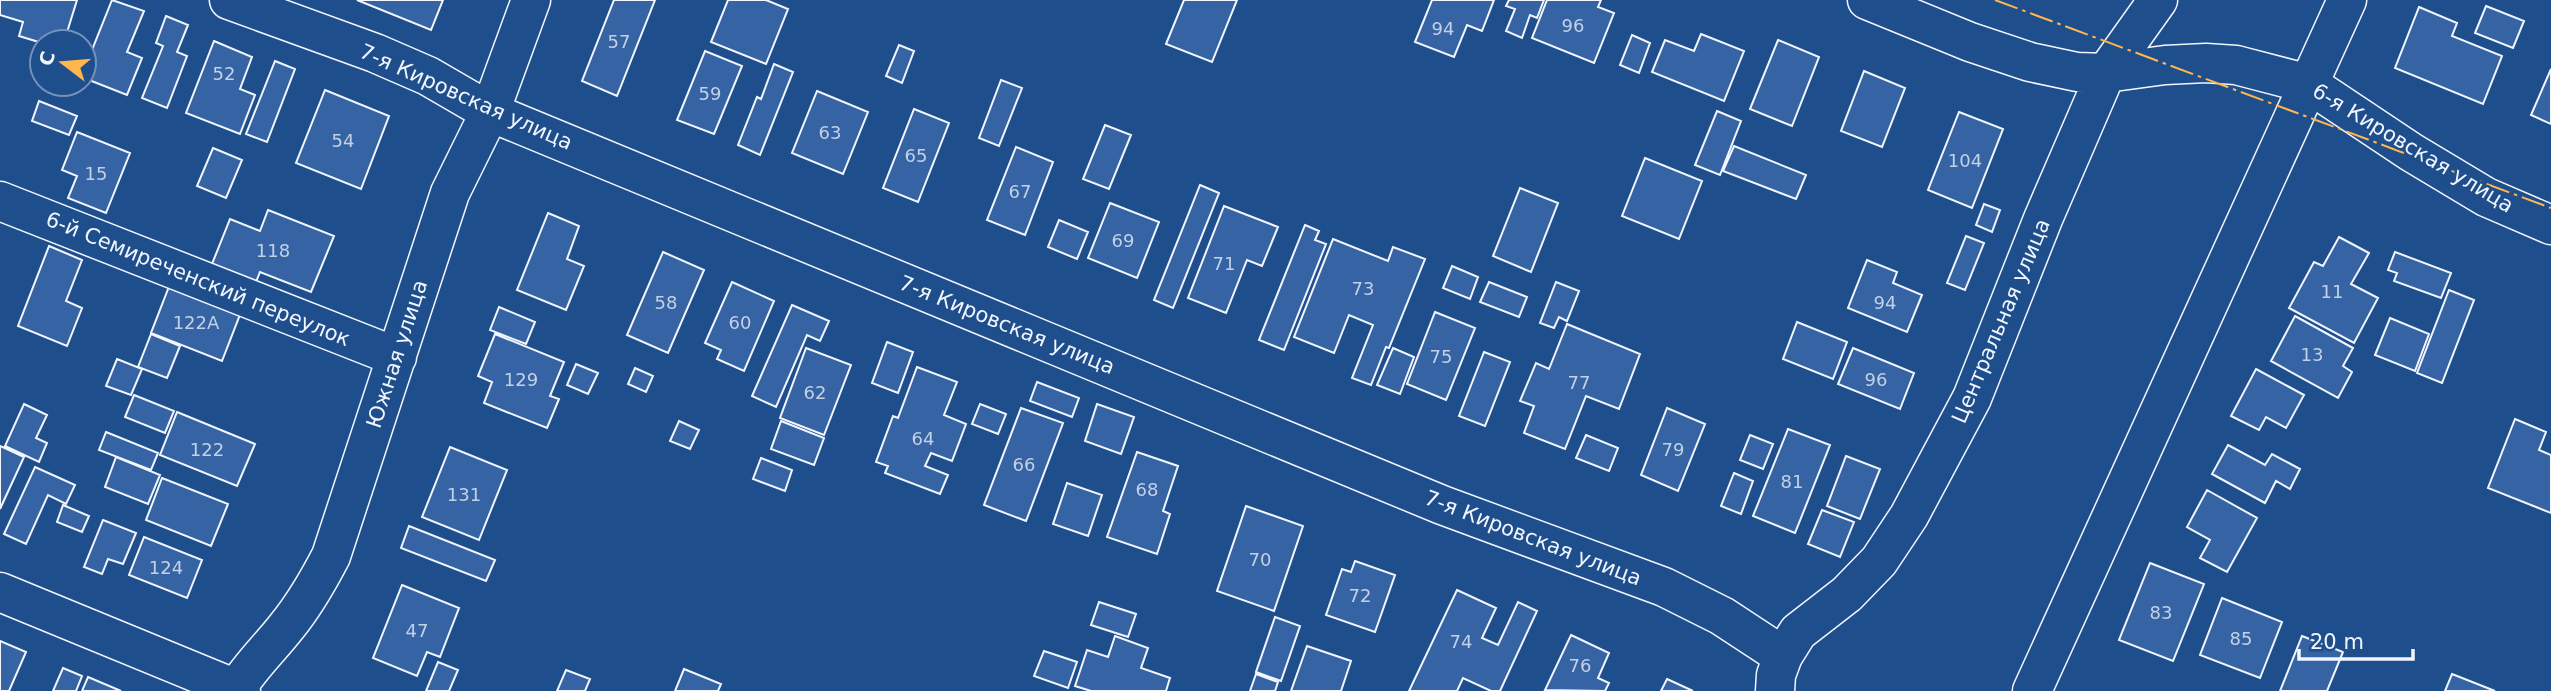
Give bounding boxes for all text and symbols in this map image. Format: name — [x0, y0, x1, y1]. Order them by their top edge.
house number: 96 — [1562, 15, 1584, 36]
house number: 94 — [1432, 18, 1454, 39]
north arrow — [28, 28, 98, 98]
house number: 57 — [608, 31, 630, 52]
street label: 7-я Кировская улица — [356, 39, 576, 155]
text: С — [34, 49, 59, 68]
house number: 52 — [213, 63, 235, 84]
street label: 6-я Кировская улица — [2308, 78, 2518, 218]
house number: 59 — [699, 83, 721, 104]
house number: 63 — [819, 122, 841, 143]
house number: 54 — [332, 130, 354, 151]
house number: 65 — [905, 145, 927, 166]
house number: 104 — [1948, 150, 1982, 171]
house number: 15 — [85, 163, 107, 184]
house number: 67 — [1009, 181, 1031, 202]
street label: 6-й Семиреченский переулок — [42, 207, 354, 351]
street label: Центральная улица — [1947, 215, 2055, 427]
house number: 69 — [1112, 230, 1134, 251]
house number: 118 — [256, 240, 290, 261]
house number: 71 — [1213, 253, 1235, 274]
street label: 7-я Кировская улица — [896, 271, 1118, 379]
street label: Южная улица — [362, 277, 432, 431]
house number: 73 — [1352, 278, 1374, 299]
house number: 11 — [2321, 281, 2343, 302]
house number: 58 — [655, 292, 677, 313]
house number: 94 — [1874, 292, 1896, 313]
house number: 122А — [173, 312, 220, 333]
house number: 60 — [729, 312, 751, 333]
house number: 13 — [2301, 344, 2323, 365]
house number: 75 — [1430, 346, 1452, 367]
house number: 129 — [504, 369, 538, 390]
house number: 96 — [1865, 369, 1887, 390]
house number: 77 — [1568, 372, 1590, 393]
house number: 62 — [804, 382, 826, 403]
house number: 64 — [912, 428, 934, 449]
house number: 122 — [190, 439, 224, 460]
house number: 79 — [1662, 439, 1684, 460]
house number: 66 — [1013, 454, 1035, 475]
house number: 81 — [1781, 471, 1803, 492]
house number: 68 — [1136, 479, 1158, 500]
house number: 131 — [447, 484, 481, 505]
street label: 7-я Кировская улица — [1421, 486, 1645, 590]
house number: 70 — [1249, 549, 1271, 570]
house number: 124 — [149, 557, 183, 578]
house number: 72 — [1349, 585, 1371, 606]
house number: 83 — [2150, 602, 2172, 623]
scale bar — [2299, 618, 2413, 662]
house number: 47 — [406, 620, 428, 641]
house number: 85 — [2230, 628, 2252, 649]
text: 20 m — [2310, 630, 2364, 654]
house number: 74 — [1450, 631, 1472, 652]
house number: 76 — [1569, 655, 1591, 676]

